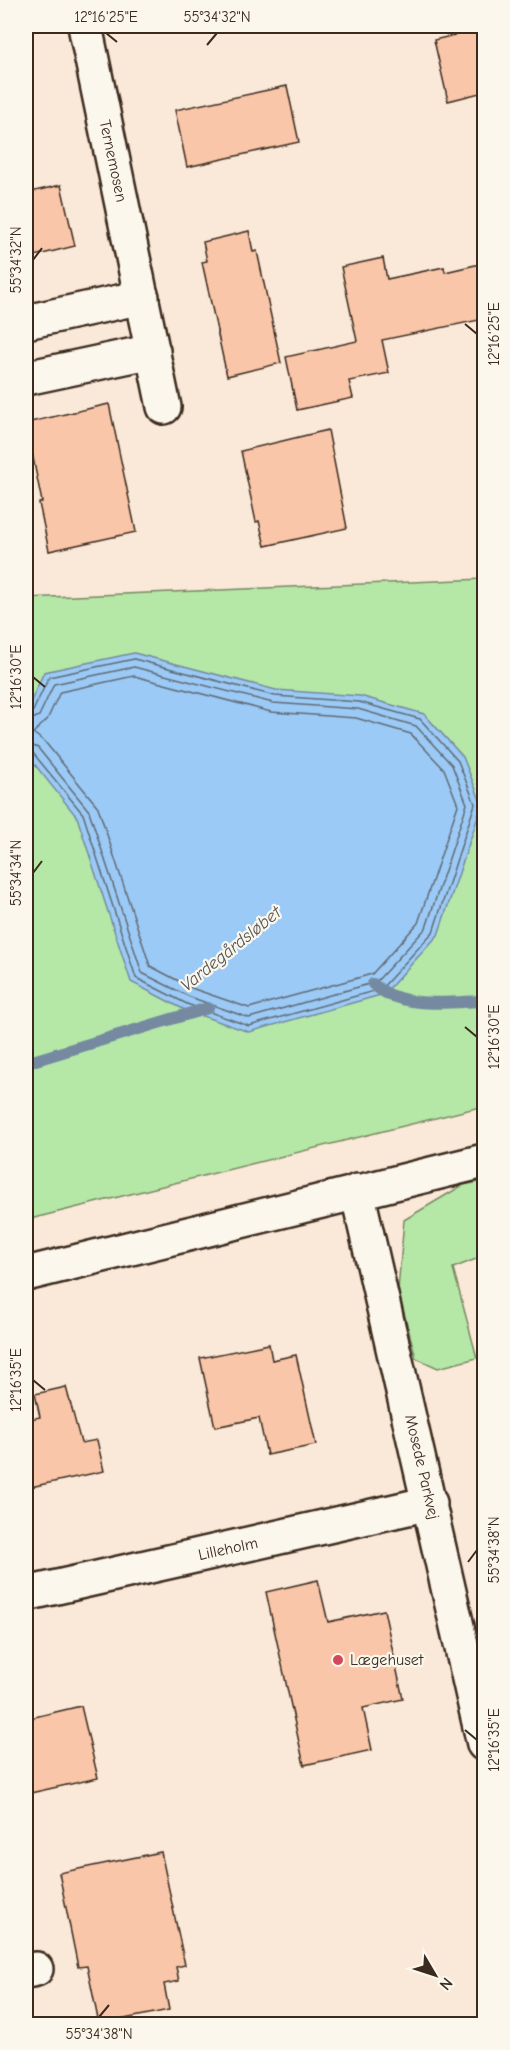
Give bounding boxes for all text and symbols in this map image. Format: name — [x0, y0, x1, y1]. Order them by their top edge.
text: 12°16'25"E — [74, 8, 138, 26]
text: 55°34'32"N — [183, 8, 251, 26]
street label: Ternemosen — [96, 118, 130, 204]
text: 55°34'32"N — [7, 226, 25, 294]
text: 12°16'25"E — [485, 302, 503, 366]
text: 12°16'30"E — [7, 645, 25, 709]
text: 55°34'34"N — [7, 840, 25, 906]
water label: Vardegårdsløbet — [176, 901, 287, 996]
text: 12°16'30"E — [485, 1005, 503, 1069]
text: 12°16'35"E — [7, 1348, 25, 1412]
street label: Mosede Parkvej — [401, 1413, 443, 1521]
text: 55°34'38"N — [485, 1516, 503, 1584]
street label: Lilleholm — [197, 1534, 259, 1564]
place label: Lægehuset — [350, 1651, 424, 1669]
marker: Lægehuset — [331, 1653, 345, 1667]
text: 12°16'35"E — [485, 1708, 503, 1772]
north arrow — [405, 1945, 465, 2005]
text: N — [436, 1974, 456, 1994]
text: 55°34'38"N — [65, 2025, 133, 2043]

